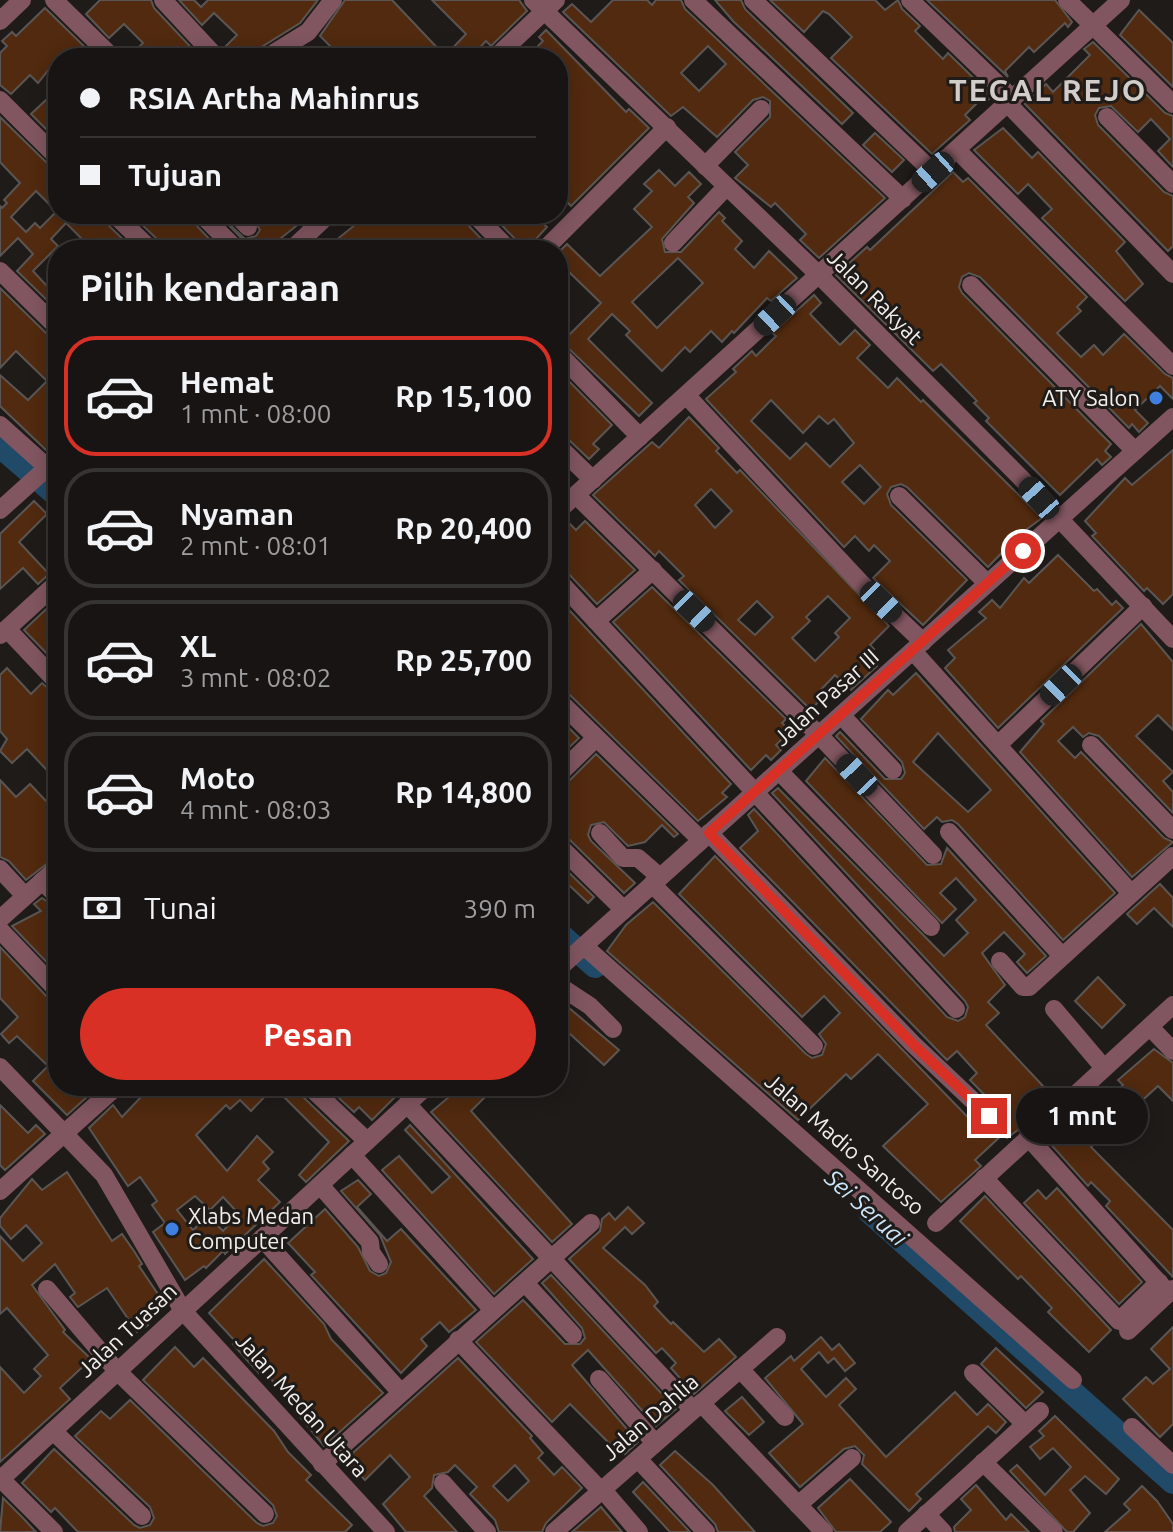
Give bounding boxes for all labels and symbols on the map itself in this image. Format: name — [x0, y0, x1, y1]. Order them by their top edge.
district label: TEGAL REJO — [949, 73, 1147, 107]
car — [907, 147, 959, 197]
street label: Jalan Rakyat — [823, 244, 928, 349]
car — [749, 290, 801, 340]
place label: ATY Salon — [1042, 385, 1140, 410]
marker: ATY Salon — [1147, 389, 1165, 407]
car — [1014, 472, 1064, 524]
route start — [1005, 533, 1041, 569]
car — [855, 577, 907, 627]
car — [668, 586, 720, 636]
street label: Jalan Pasar III — [768, 643, 883, 750]
car — [1035, 660, 1087, 710]
car — [832, 749, 882, 801]
street label: Jalan Madio Santoso — [761, 1068, 930, 1220]
callout: 1 mnt — [1017, 1088, 1149, 1144]
route end — [971, 1098, 1007, 1134]
water label: Sei Seruai — [819, 1163, 914, 1252]
place label: Xlabs Medan Computer — [188, 1203, 314, 1253]
marker: Xlabs Medan Computer — [163, 1220, 181, 1238]
street label: Jalan Tuasan — [72, 1278, 181, 1382]
street label: Jalan Medan Utara — [231, 1328, 373, 1482]
street label: Jalan Dahlia — [597, 1368, 703, 1465]

